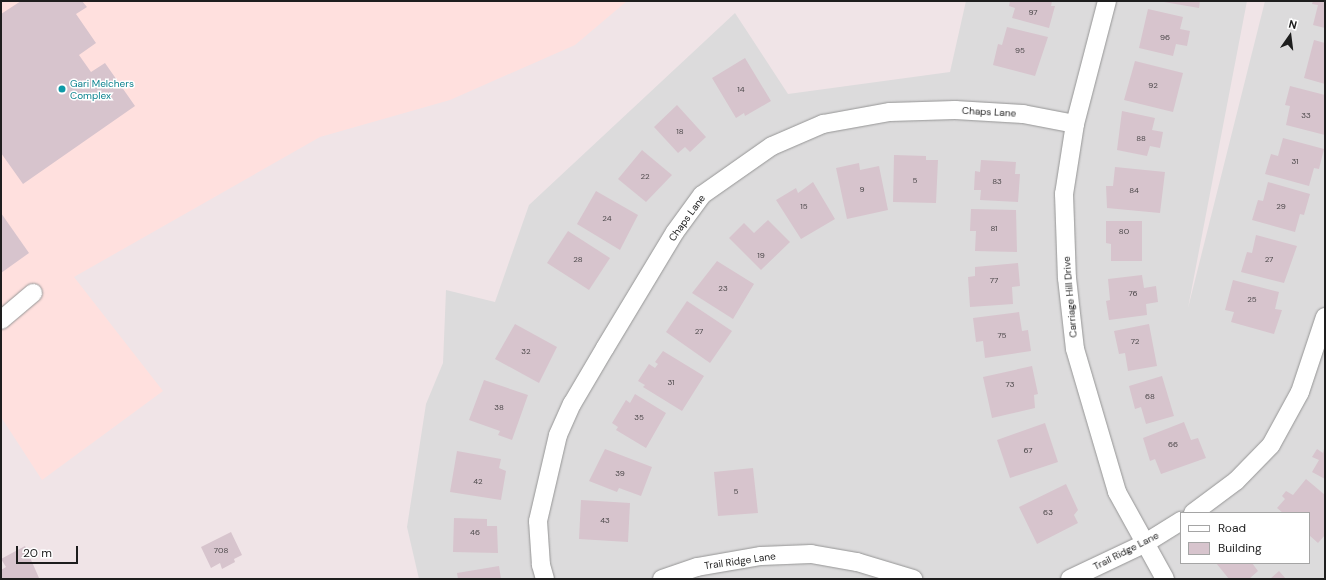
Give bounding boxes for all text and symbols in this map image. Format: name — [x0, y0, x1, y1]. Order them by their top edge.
house number: 97 — [1028, 8, 1038, 18]
north arrow — [1270, 16, 1310, 56]
text: N — [1287, 17, 1298, 32]
house number: 96 — [1160, 33, 1170, 43]
house number: 95 — [1015, 46, 1025, 56]
place label: Gari Melchers Complex — [70, 77, 134, 100]
house number: 92 — [1148, 81, 1158, 91]
marker: Gari Melchers Complex — [57, 84, 67, 94]
house number: 14 — [737, 85, 745, 95]
street label: Chaps Lane — [962, 105, 1016, 119]
house number: 33 — [1301, 111, 1311, 121]
house number: 18 — [676, 127, 684, 137]
house number: 88 — [1136, 134, 1146, 144]
house number: 31 — [1291, 157, 1299, 167]
house number: 22 — [640, 172, 650, 182]
house number: 5 — [913, 176, 917, 186]
house number: 83 — [992, 177, 1002, 187]
house number: 9 — [859, 185, 865, 195]
house number: 84 — [1129, 186, 1139, 196]
street label: Chaps Lane — [666, 192, 708, 244]
house number: 15 — [800, 202, 808, 212]
house number: 29 — [1276, 202, 1286, 212]
house number: 24 — [602, 214, 612, 224]
house number: 81 — [990, 224, 998, 234]
house number: 80 — [1119, 227, 1129, 237]
house number: 19 — [757, 251, 765, 261]
house number: 28 — [573, 255, 583, 265]
house number: 27 — [1265, 255, 1273, 265]
street label: Carriage Hill Drive — [1060, 256, 1080, 338]
house number: 77 — [990, 276, 998, 286]
house number: 23 — [718, 284, 728, 294]
house number: 76 — [1128, 289, 1138, 299]
house number: 25 — [1247, 295, 1257, 305]
house number: 27 — [695, 327, 703, 337]
house number: 75 — [998, 331, 1006, 341]
house number: 72 — [1131, 337, 1139, 347]
house number: 32 — [521, 347, 531, 357]
house number: 31 — [667, 378, 675, 388]
house number: 73 — [1006, 380, 1014, 390]
house number: 68 — [1145, 392, 1155, 402]
house number: 38 — [494, 403, 504, 413]
house number: 35 — [634, 413, 644, 423]
house number: 66 — [1168, 440, 1178, 450]
house number: 67 — [1023, 446, 1033, 456]
house number: 39 — [615, 469, 625, 479]
house number: 42 — [473, 477, 483, 487]
house number: 5 — [734, 487, 738, 497]
house number: 63 — [1043, 508, 1053, 518]
legend — [1180, 512, 1310, 564]
house number: 43 — [600, 516, 610, 526]
text: Road — [1218, 520, 1246, 536]
house number: 46 — [470, 528, 480, 538]
street label: Trail Ridge Lane — [1091, 529, 1161, 573]
scale bar — [18, 538, 80, 564]
text: Building — [1218, 540, 1262, 556]
text: 20 m — [23, 545, 52, 561]
house number: 708 — [214, 546, 228, 556]
street label: Trail Ridge Lane — [704, 550, 776, 572]

